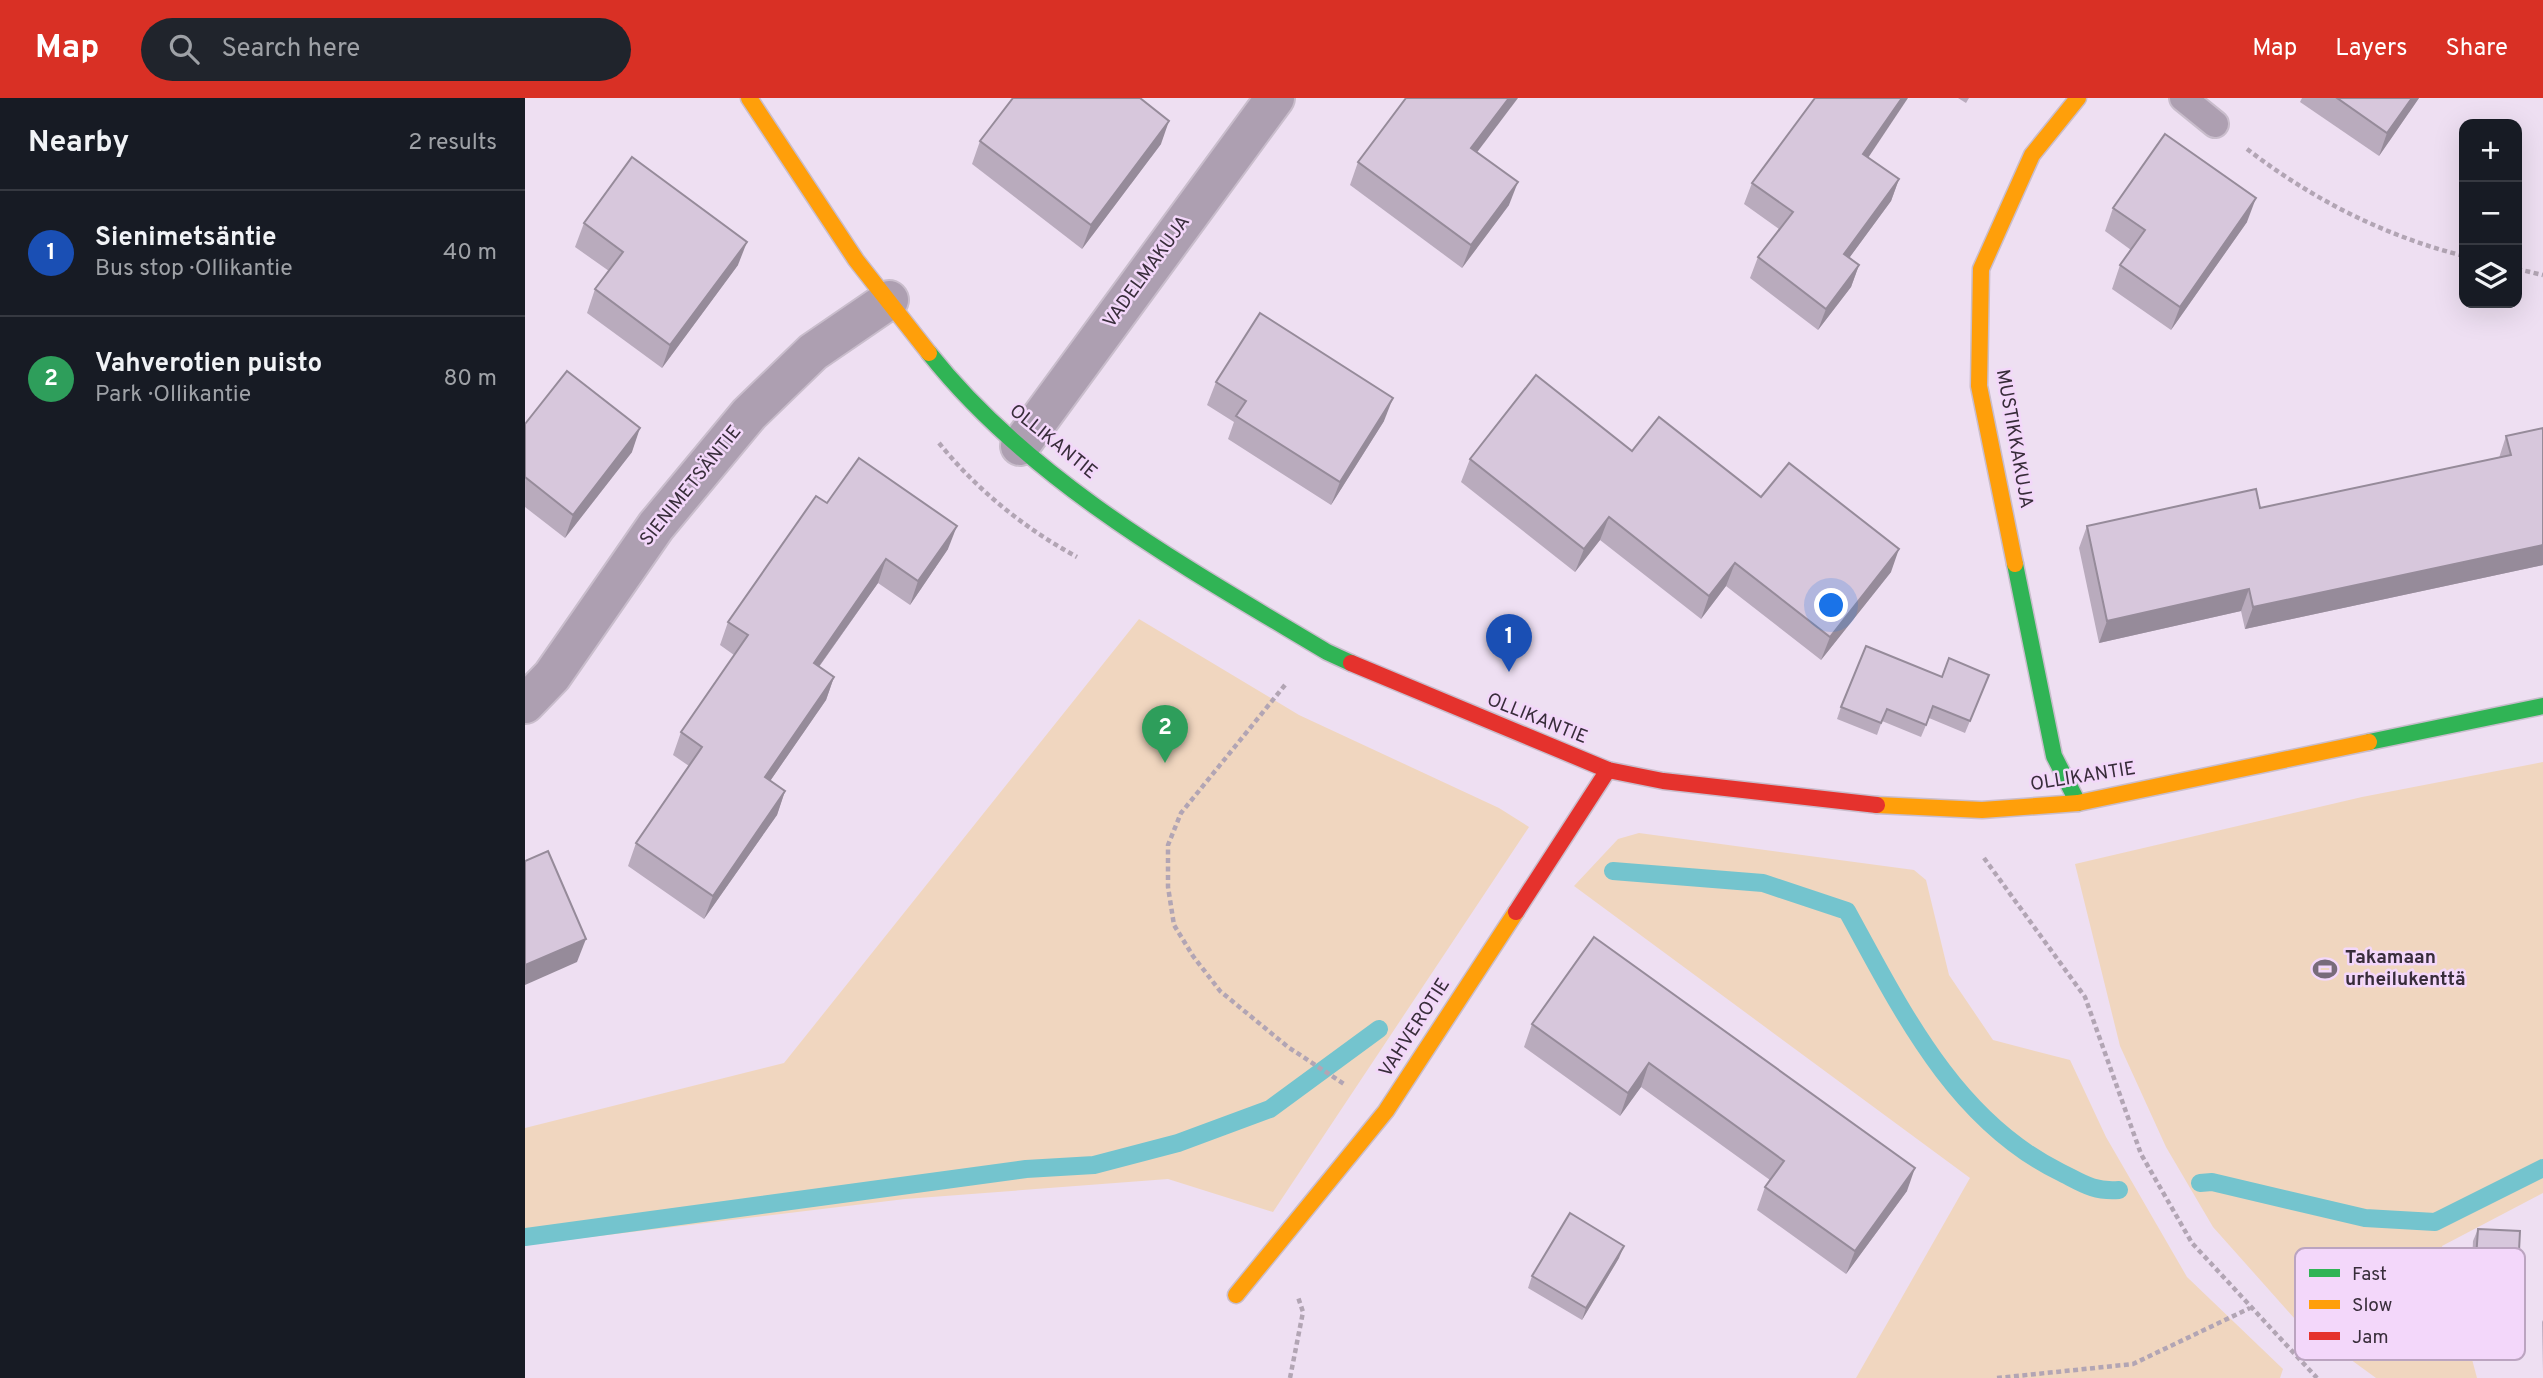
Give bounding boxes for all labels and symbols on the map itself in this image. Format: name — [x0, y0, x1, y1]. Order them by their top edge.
street label: VADELMAKUJA — [1098, 211, 1196, 333]
street label: MUSTIKKAKUJA — [1990, 368, 2038, 510]
street label: OLLIKANTIE — [1004, 399, 1102, 485]
street label: SIENIMETSÄNTIE — [634, 420, 747, 551]
your location — [1814, 588, 1848, 622]
pin: 1 — [1486, 614, 1532, 672]
street label: OLLIKANTIE — [1483, 688, 1591, 750]
pin: 2 — [1142, 705, 1188, 763]
street label: OLLIKANTIE — [2029, 757, 2137, 797]
place label: Takamaan urheilukenttä — [2345, 946, 2466, 992]
sports icon: Takamaan urheilukenttä — [2311, 955, 2339, 983]
street label: VAHVEROTIE — [1374, 974, 1456, 1082]
legend — [2295, 1248, 2525, 1360]
text: Fast — [2352, 1263, 2387, 1287]
text: Slow — [2352, 1294, 2392, 1318]
text: Jam — [2352, 1326, 2389, 1350]

